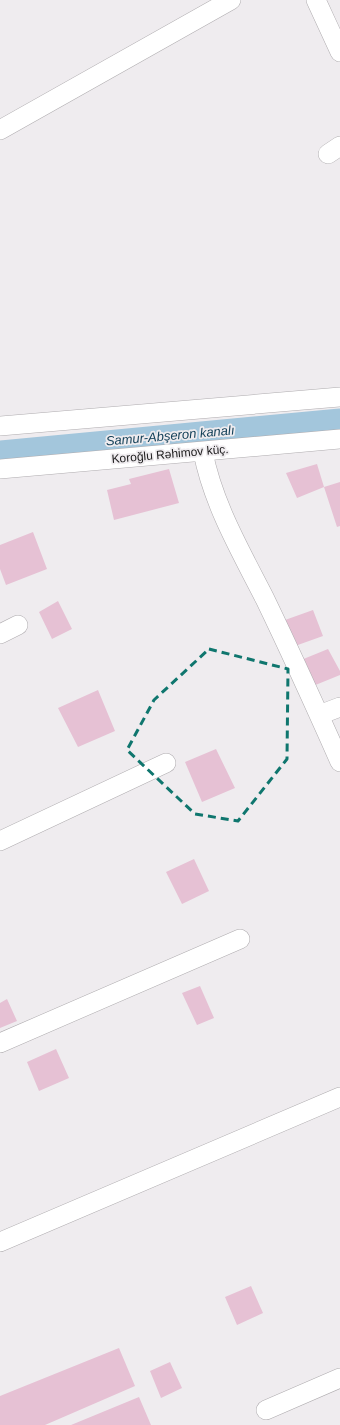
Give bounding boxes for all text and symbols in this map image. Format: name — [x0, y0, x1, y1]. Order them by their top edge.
water label: Samur-Abşeron kanalı — [105, 422, 235, 449]
street label: Koroğlu Rəhimov küç. — [111, 442, 229, 466]

